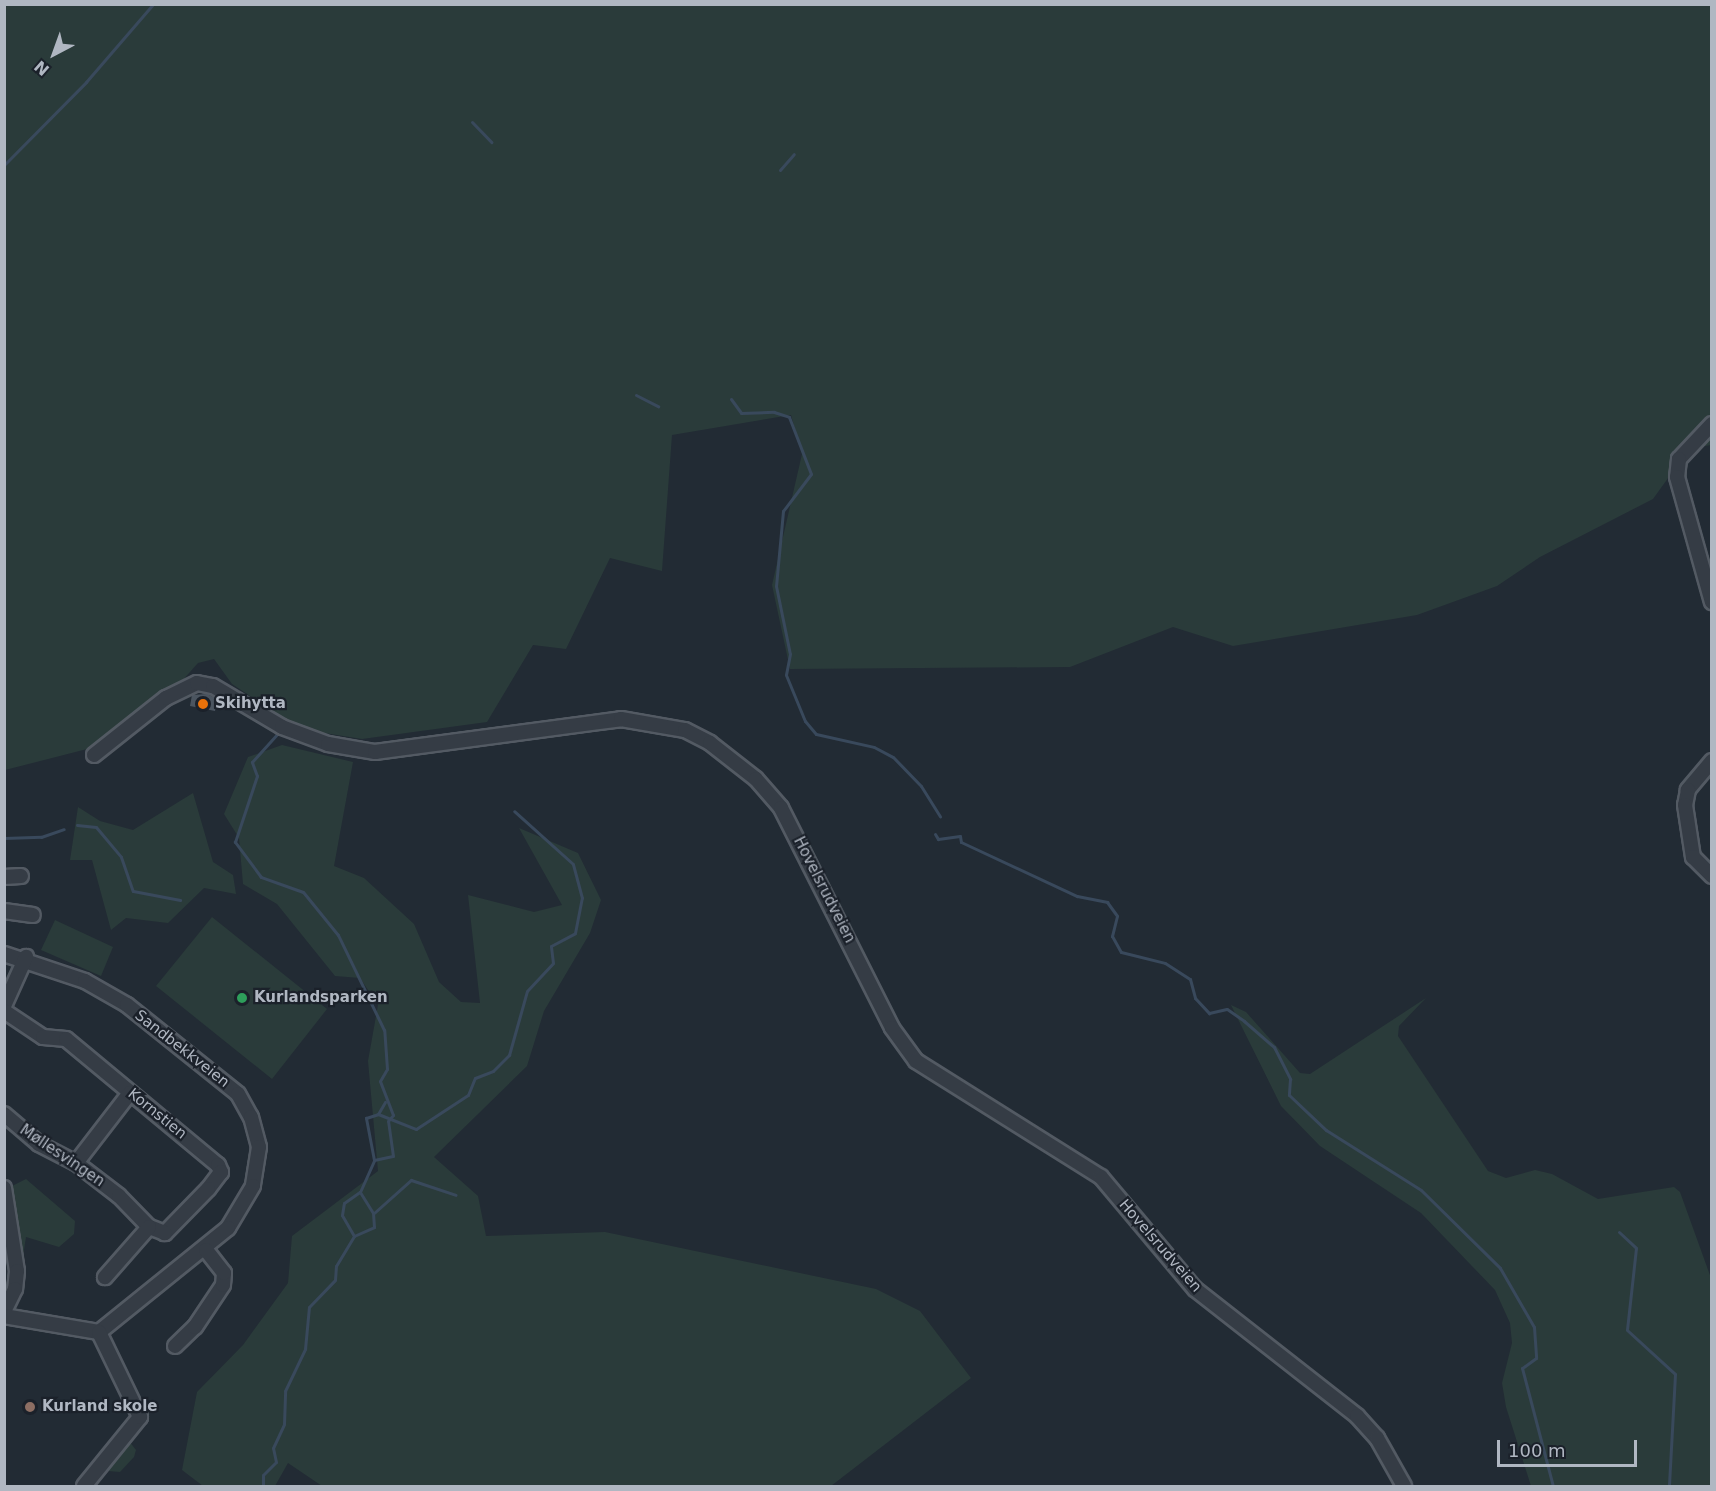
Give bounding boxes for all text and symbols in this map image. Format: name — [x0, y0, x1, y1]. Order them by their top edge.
north arrow — [24, 24, 84, 84]
text: N — [31, 56, 53, 80]
place label: Skihytta — [215, 695, 286, 713]
marker: Skihytta — [196, 697, 210, 711]
street label: Hovelsrudveien — [789, 834, 859, 946]
place label: Kurlandsparken — [254, 989, 388, 1007]
marker: Kurlandsparken — [235, 991, 249, 1005]
street label: Sandbekkveien — [131, 1007, 233, 1091]
street label: Kornstien — [124, 1085, 190, 1143]
street label: Møllesvingen — [16, 1121, 108, 1191]
street label: Hovelsrudveien — [1115, 1196, 1205, 1296]
place label: Kurland skole — [42, 1398, 157, 1416]
marker: Kurland skole — [23, 1400, 37, 1414]
scale bar — [1500, 1428, 1640, 1466]
text: 100 m — [1508, 1440, 1566, 1461]

